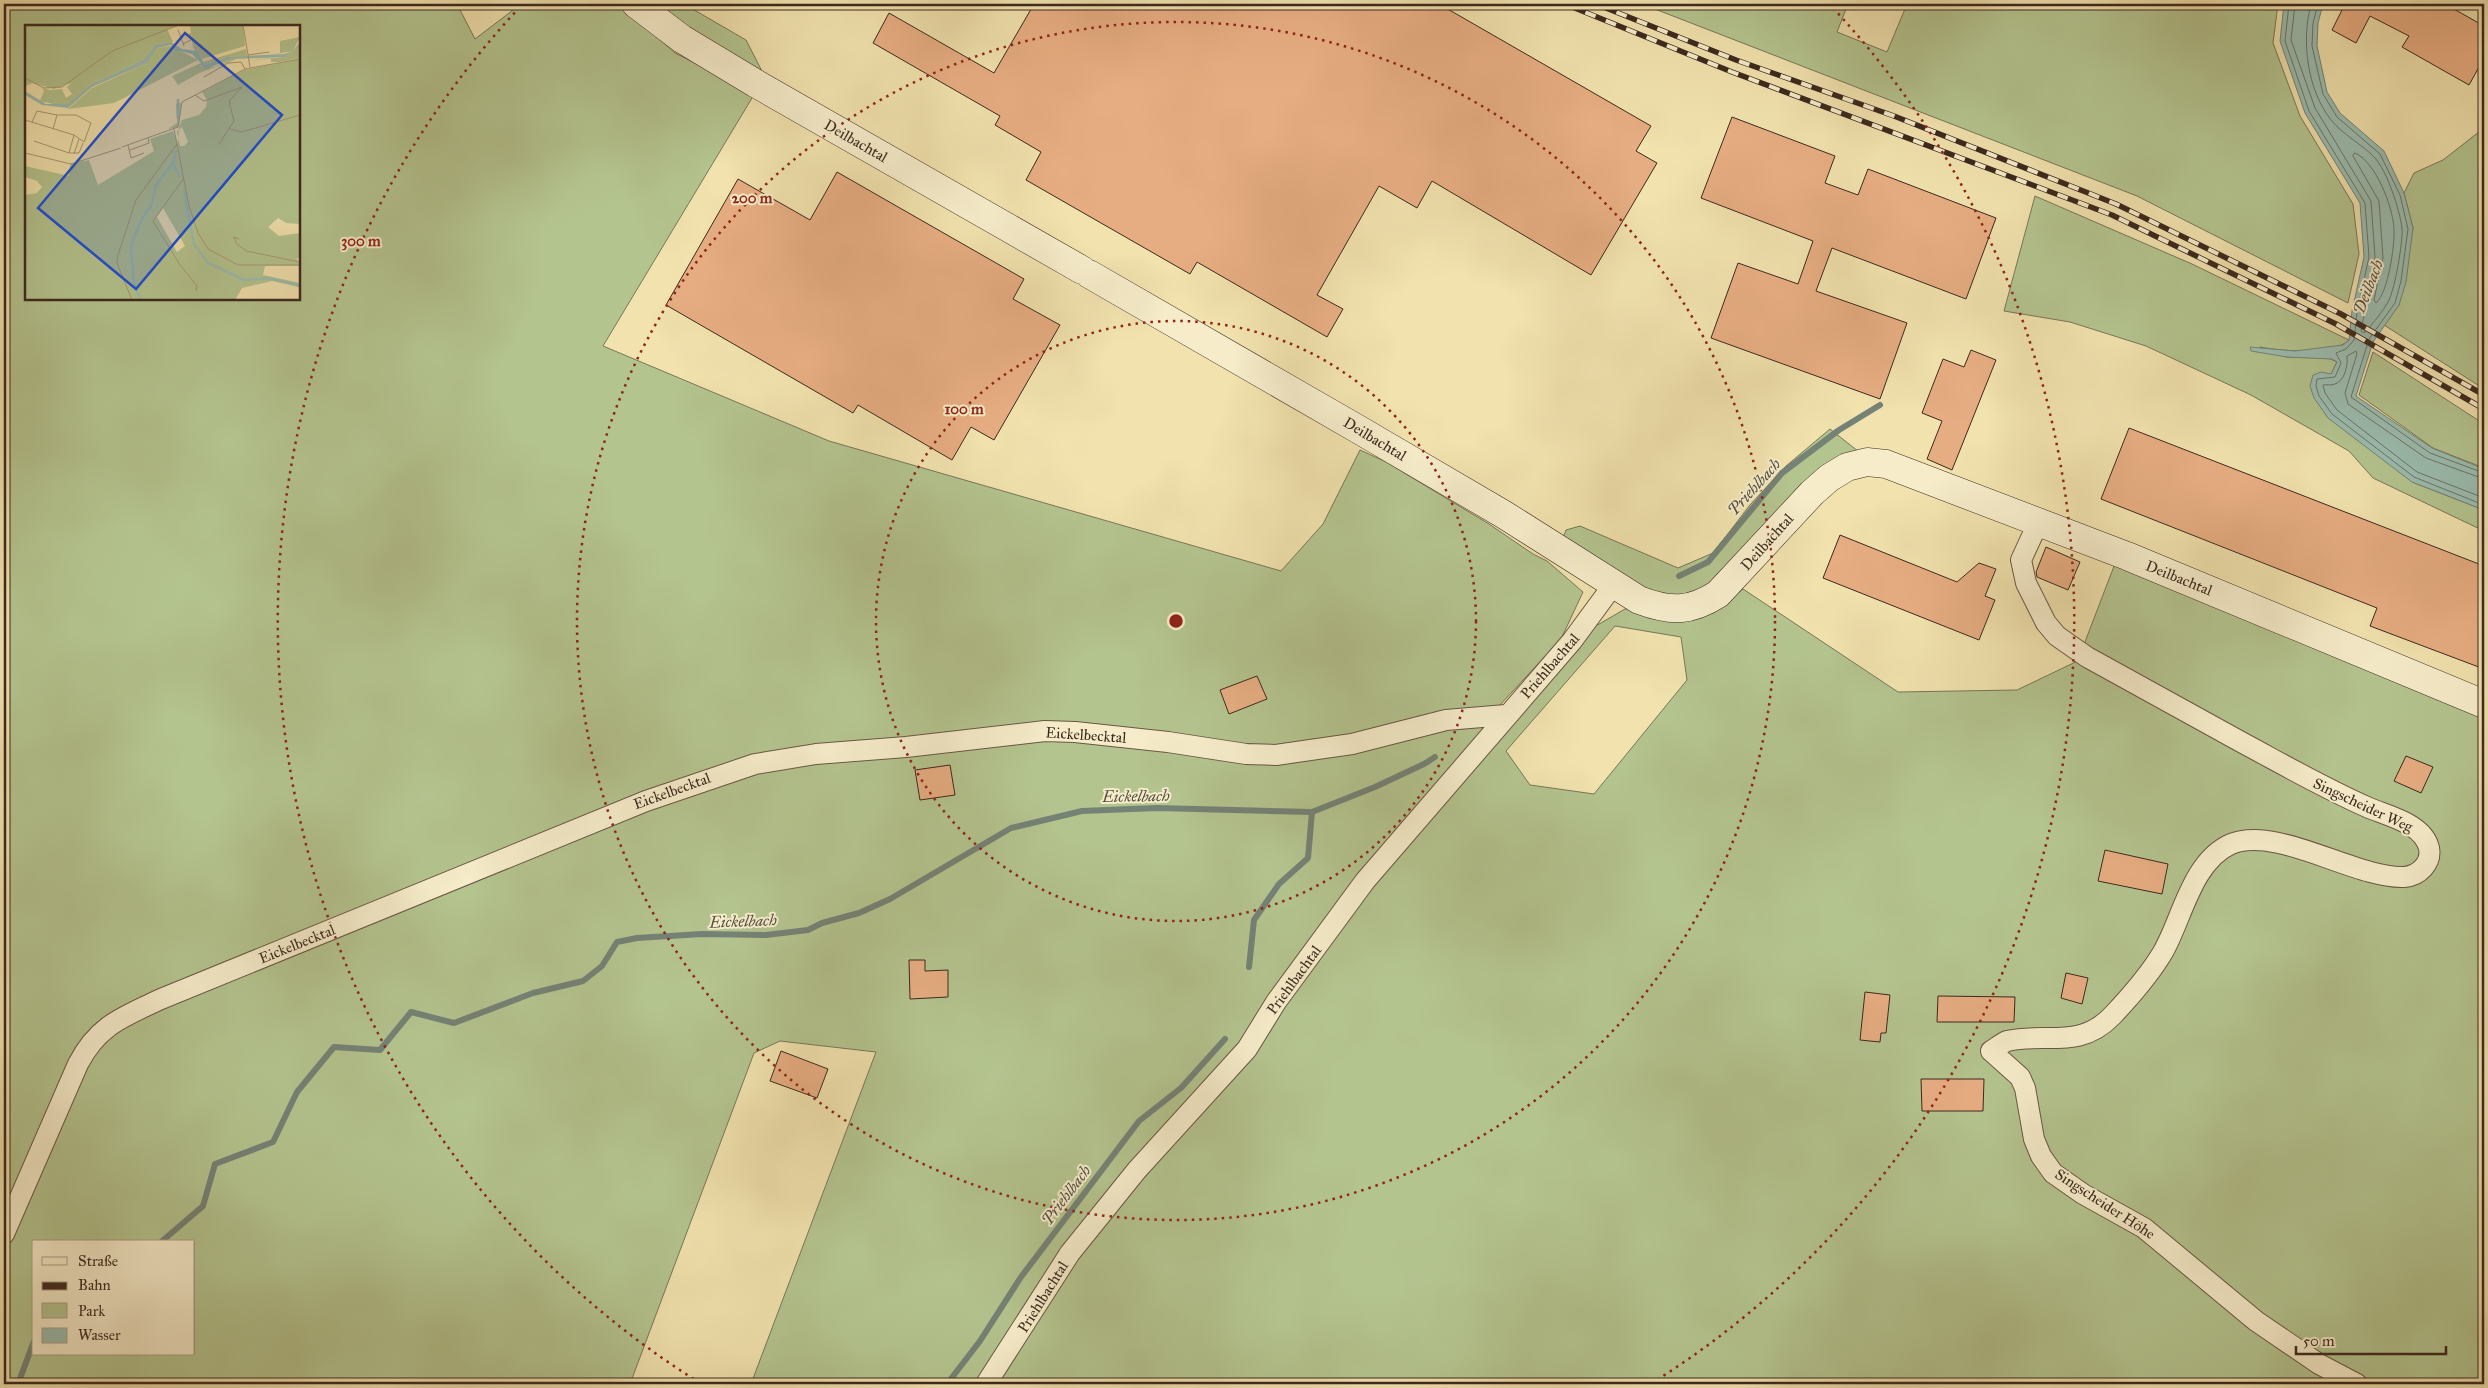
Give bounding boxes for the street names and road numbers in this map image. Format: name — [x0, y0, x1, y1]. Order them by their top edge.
street label: Deilbachtal — [821, 116, 892, 167]
street label: Deilbachtal — [1340, 413, 1411, 465]
street label: Deilbachtal — [1737, 509, 1798, 574]
street label: Deilbachtal — [2143, 557, 2216, 600]
street label: Priehlbachtal — [1517, 629, 1584, 702]
street label: Eickelbecktal — [1045, 723, 1128, 747]
street label: Eickelbecktal — [631, 768, 714, 813]
street label: Singscheider Weg — [2310, 774, 2417, 836]
street label: Eickelbecktal — [256, 920, 339, 967]
street label: Priehlbachtal — [1263, 941, 1326, 1018]
street label: Singscheider Höhe — [2052, 1165, 2158, 1243]
street label: Priehlbachtal — [1014, 1257, 1073, 1336]

